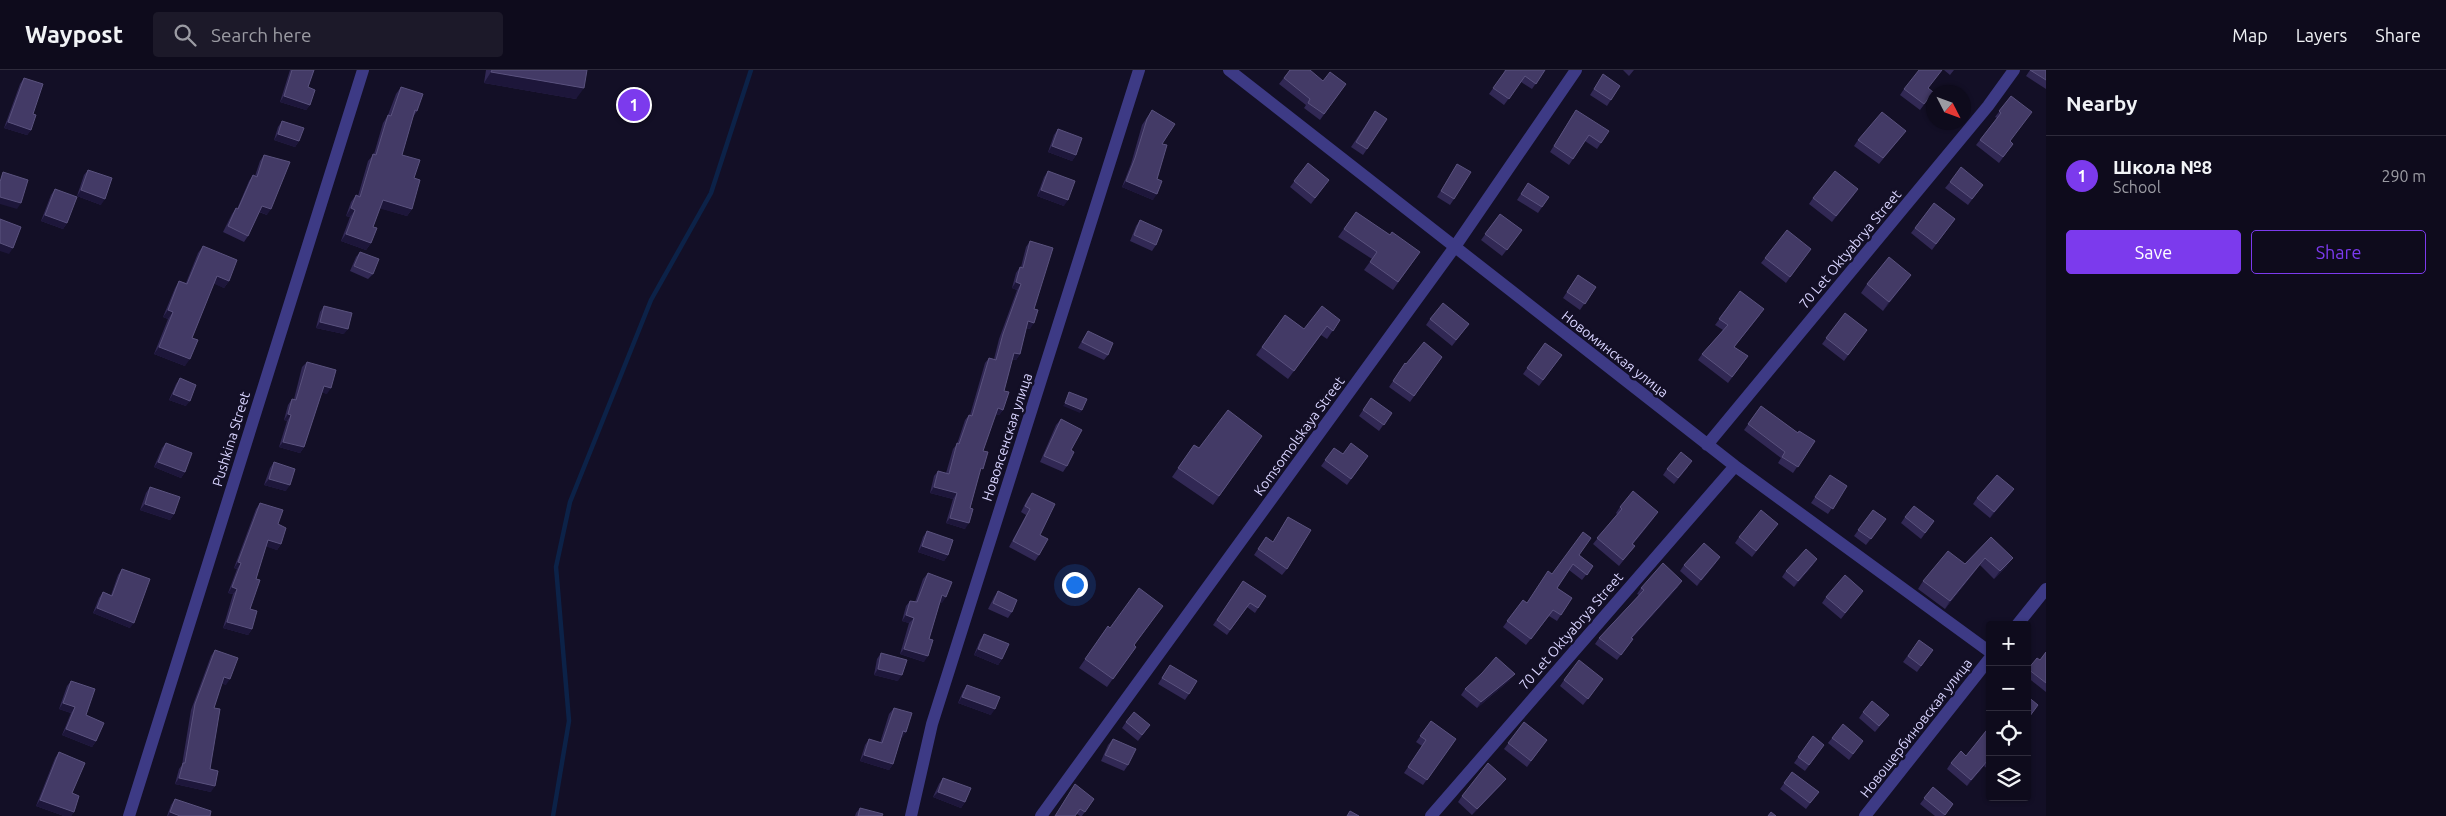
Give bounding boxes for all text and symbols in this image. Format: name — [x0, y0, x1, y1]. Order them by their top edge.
search box — [153, 12, 503, 57]
text: Waypost — [25, 21, 123, 48]
icon: search — [171, 21, 199, 49]
text: Search here — [211, 24, 311, 46]
text: Map — [2232, 25, 2268, 45]
text: Layers — [2296, 25, 2347, 45]
text: Share — [2375, 25, 2421, 45]
north arrow — [1926, 85, 1971, 130]
pin: 1 — [618, 86, 650, 124]
text: Nearby — [2066, 91, 2137, 115]
text: Школа №8 — [2113, 156, 2212, 178]
text: 1 — [2077, 167, 2087, 185]
text: 290 m — [2381, 167, 2426, 185]
text: School — [2113, 178, 2161, 196]
street label: 70 Let Oktyabrya Street — [1796, 186, 1905, 312]
button: Save — [2066, 230, 2241, 274]
button: Share — [2251, 230, 2426, 274]
street label: Новоминская улица — [1559, 308, 1671, 400]
street label: Новоясенская улица — [979, 371, 1035, 503]
street label: Komsomolskaya Street — [1250, 373, 1348, 499]
street label: Pushkina Street — [209, 389, 253, 488]
street label: 70 Let Oktyabrya Street — [1516, 569, 1627, 693]
your location — [1062, 572, 1088, 598]
map controls — [1986, 621, 2031, 801]
button: + — [1986, 621, 2031, 666]
street label: Новощербиновская улица — [1857, 655, 1975, 801]
button: − — [1986, 666, 2031, 711]
button: locate — [1986, 711, 2031, 756]
button: layers — [1986, 756, 2031, 801]

